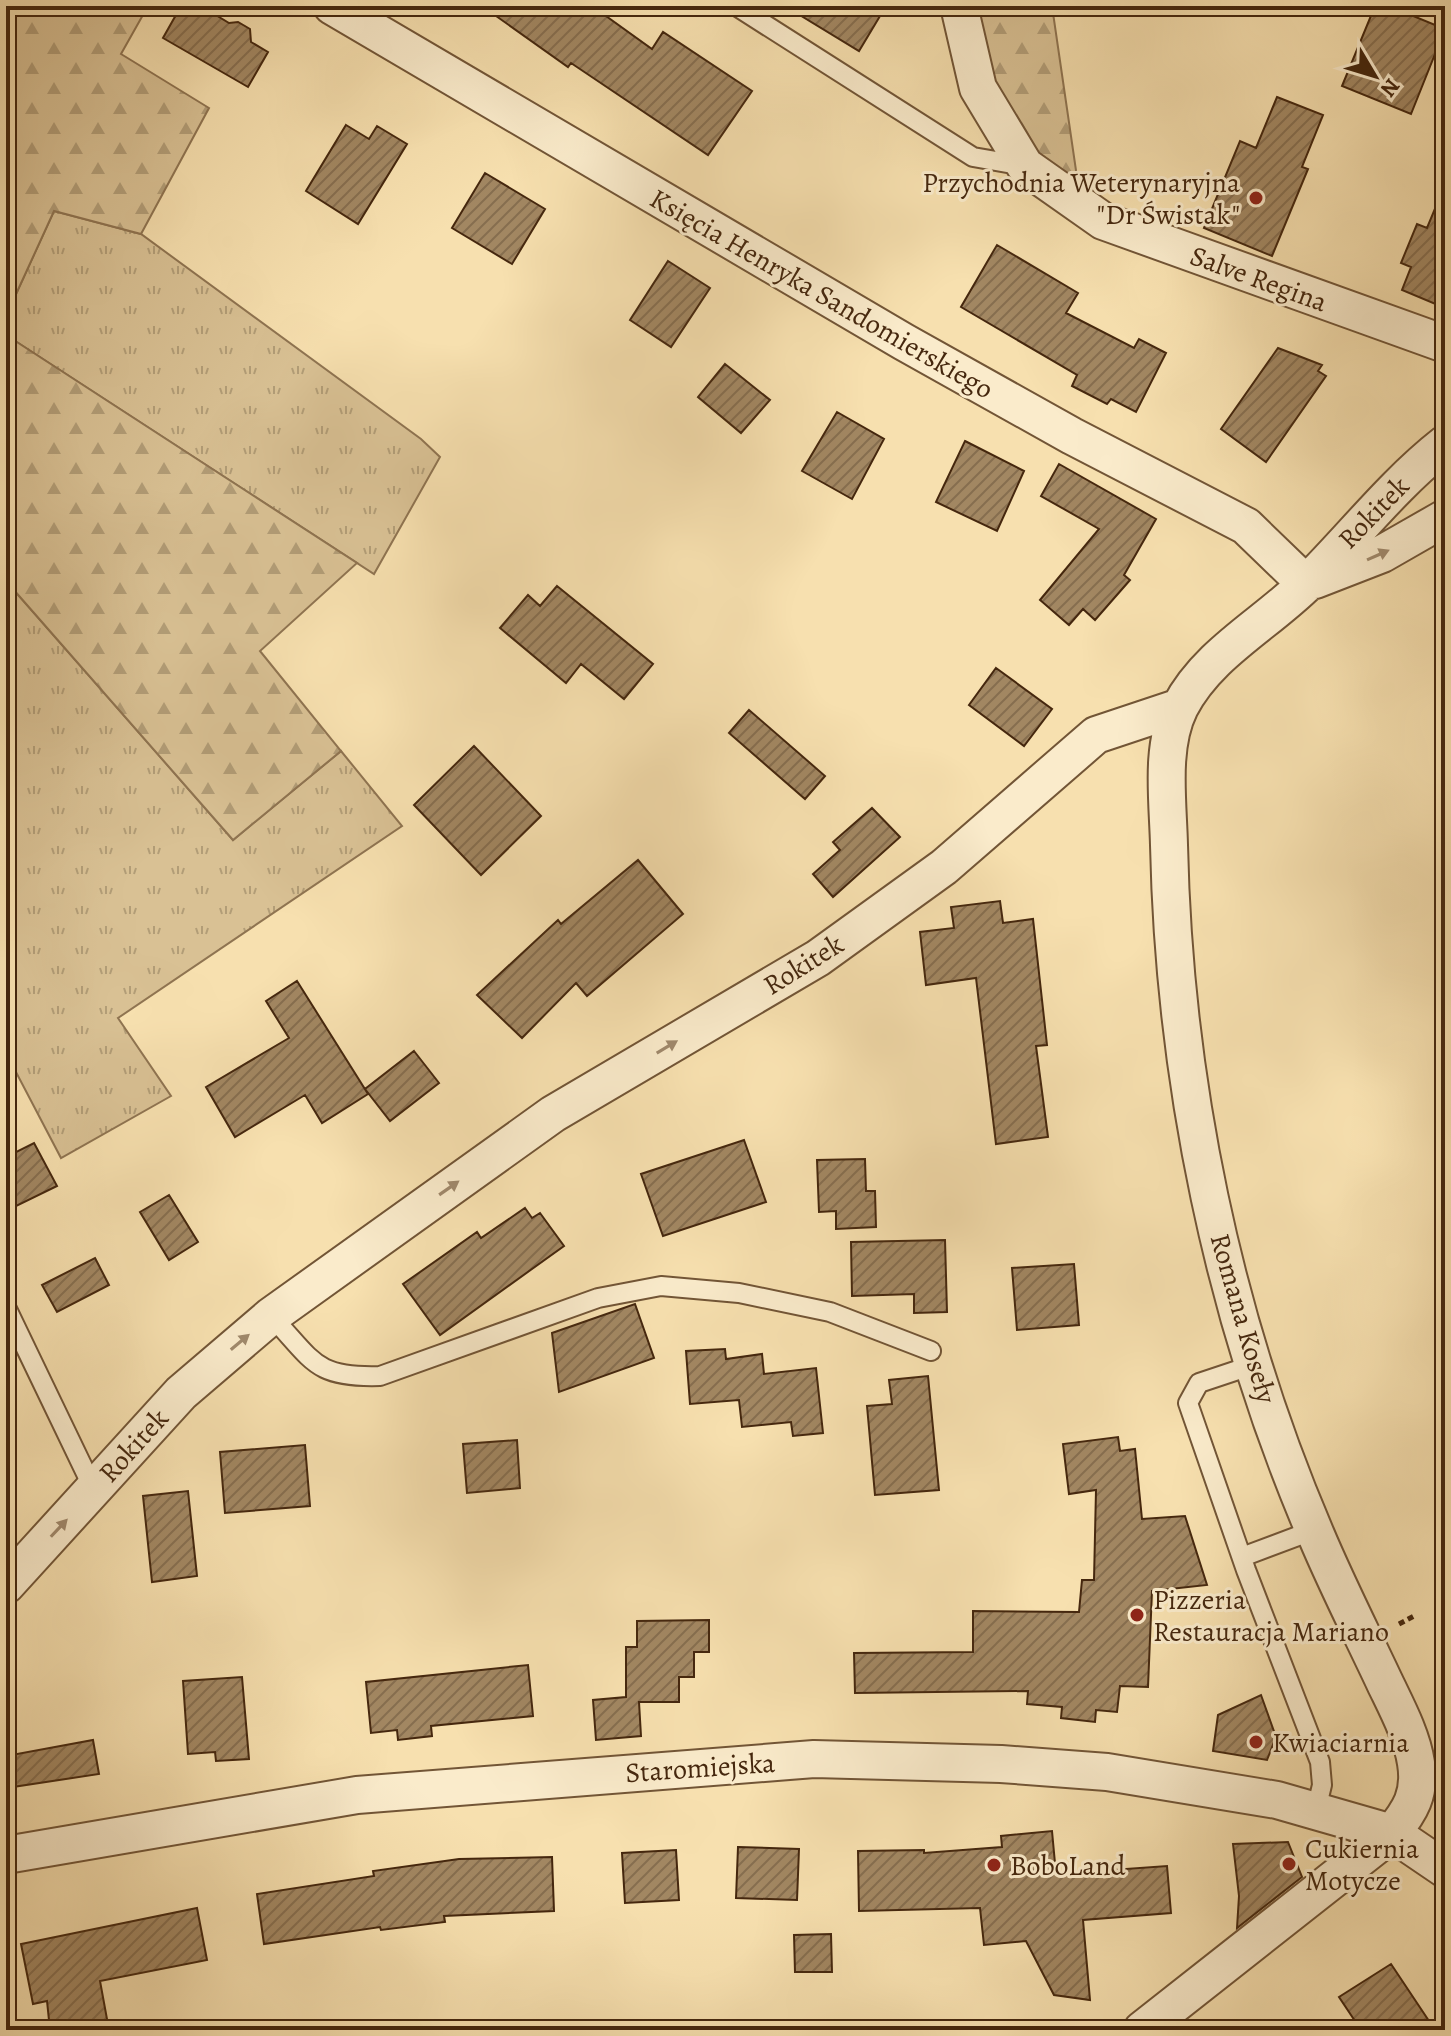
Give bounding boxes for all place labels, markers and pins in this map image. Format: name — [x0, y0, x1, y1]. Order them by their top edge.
place label: Przychodnia Weterynaryjna "Dr Świstak" — [922, 164, 1240, 234]
marker: Przychodnia Weterynaryjna "Dr Świstak" — [1247, 189, 1265, 207]
place label: Pizzeria Restauracja Mariano — [1153, 1581, 1389, 1651]
marker: Pizzeria Restauracja Mariano — [1128, 1606, 1146, 1624]
place label: Kwiaciarnia — [1272, 1724, 1409, 1762]
marker: Kwiaciarnia — [1247, 1733, 1265, 1751]
place label: Cukiernia Motycze — [1305, 1830, 1419, 1900]
place label: BoboLand — [1010, 1847, 1127, 1885]
marker: Cukiernia Motycze — [1280, 1855, 1298, 1873]
marker: BoboLand — [985, 1856, 1003, 1874]

